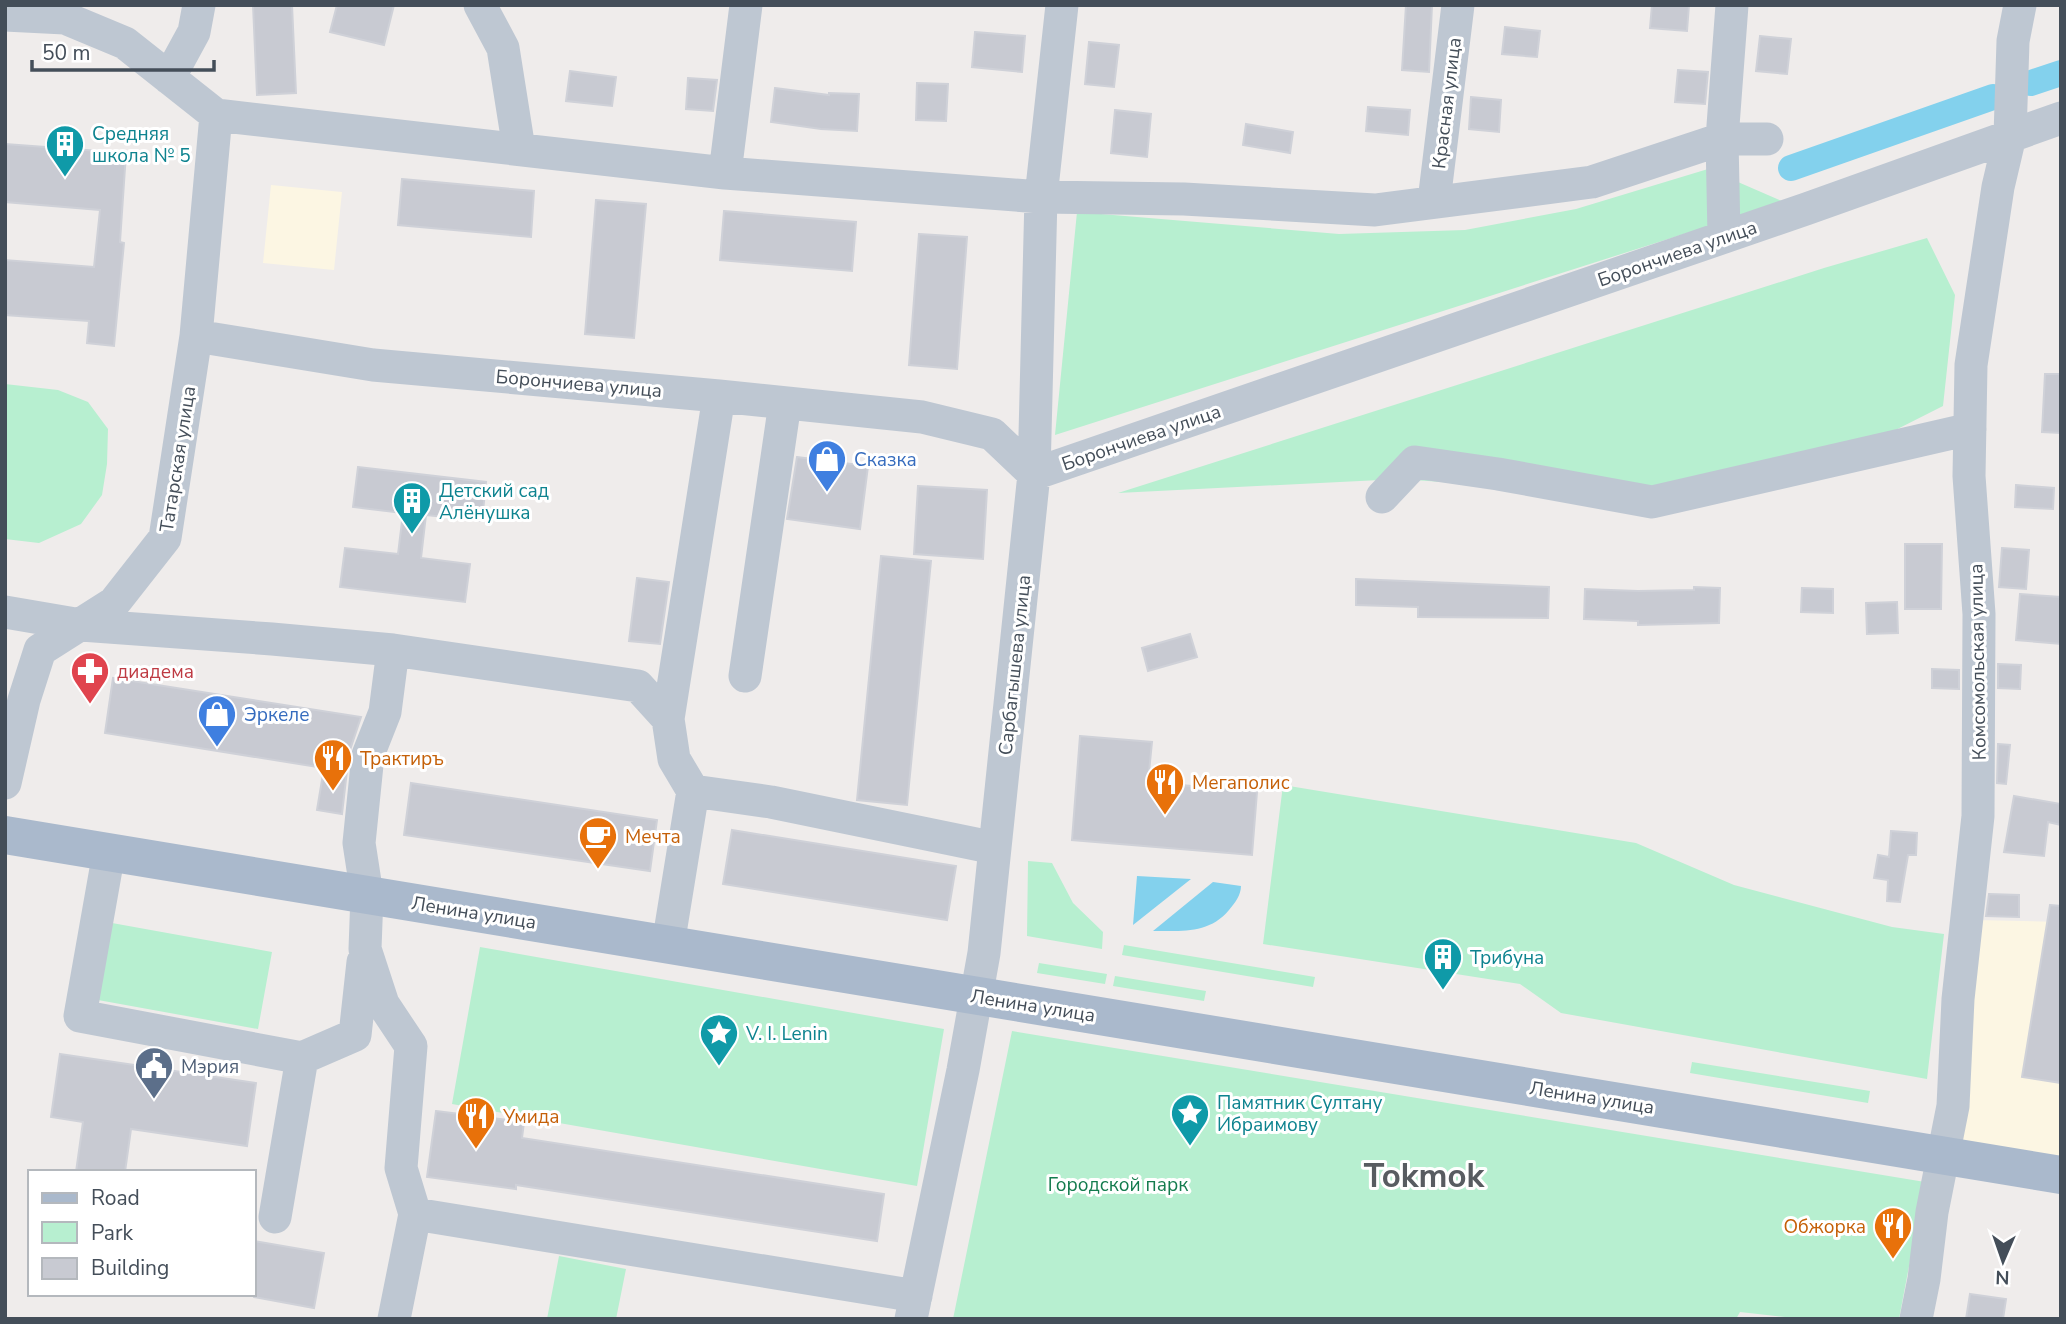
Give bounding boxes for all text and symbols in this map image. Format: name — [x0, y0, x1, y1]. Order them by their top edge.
scale bar — [32, 28, 214, 72]
street label: Красная улица — [1426, 36, 1468, 170]
text: 50 m — [42, 39, 91, 67]
place label: Средняя школа № 5 — [92, 121, 191, 169]
building icon: Средняя школа № 5 — [44, 123, 86, 178]
street label: Борончиева улица — [1594, 214, 1760, 293]
street label: Борончиева улица — [495, 364, 663, 404]
street label: Татарская улица — [154, 384, 202, 534]
street label: Борончиева улица — [1058, 398, 1224, 477]
shop icon: Сказка — [806, 438, 848, 493]
place label: Сказка — [854, 447, 917, 473]
place label: Детский сад Алёнушка — [439, 478, 549, 526]
building icon: Детский сад Алёнушка — [391, 480, 433, 535]
street label: Комсомольская улица — [1963, 563, 1993, 760]
street label: Сарбагышева улица — [993, 574, 1037, 757]
pharmacy icon: диадема — [69, 650, 111, 705]
place label: диадема — [117, 659, 194, 685]
shop icon: Эркеле — [196, 693, 238, 748]
place label: Эркеле — [244, 702, 310, 728]
restaurant icon: Трактиръ — [312, 737, 354, 792]
place label: Трактиръ — [360, 746, 444, 772]
restaurant icon: Мегаполис — [1144, 761, 1186, 816]
place label: Мегаполис — [1192, 770, 1290, 796]
cafe icon: Мечта — [577, 815, 619, 870]
place label: Мечта — [625, 824, 681, 850]
street label: Ленина улица — [410, 890, 538, 936]
building icon: Трибуна — [1422, 936, 1464, 991]
place label: Трибуна — [1470, 945, 1544, 971]
street label: Ленина улица — [969, 983, 1097, 1029]
place icon: V. I. Lenin — [698, 1012, 740, 1067]
place label: V. I. Lenin — [745, 1021, 828, 1047]
public building icon: Мэрия — [133, 1045, 175, 1100]
place label: Мэрия — [181, 1054, 239, 1080]
street label: Ленина улица — [1528, 1075, 1656, 1121]
place label: Памятник Султану Ибраимову — [1217, 1090, 1383, 1138]
place icon: Памятник Султану Ибраимову — [1169, 1092, 1211, 1147]
restaurant icon: Умида — [455, 1095, 497, 1150]
place label: Умида — [502, 1104, 559, 1130]
district label: Tokmok — [1364, 1154, 1485, 1199]
legend — [28, 1170, 256, 1296]
park label: Городской парк — [1048, 1172, 1188, 1198]
text: Road — [91, 1184, 140, 1212]
restaurant icon: Обжорка — [1872, 1205, 1914, 1260]
place label: Обжорка — [1784, 1214, 1866, 1240]
text: Park — [91, 1219, 133, 1247]
north arrow — [1968, 1226, 2038, 1296]
text: Building — [91, 1254, 169, 1282]
text: N — [1995, 1264, 2010, 1290]

